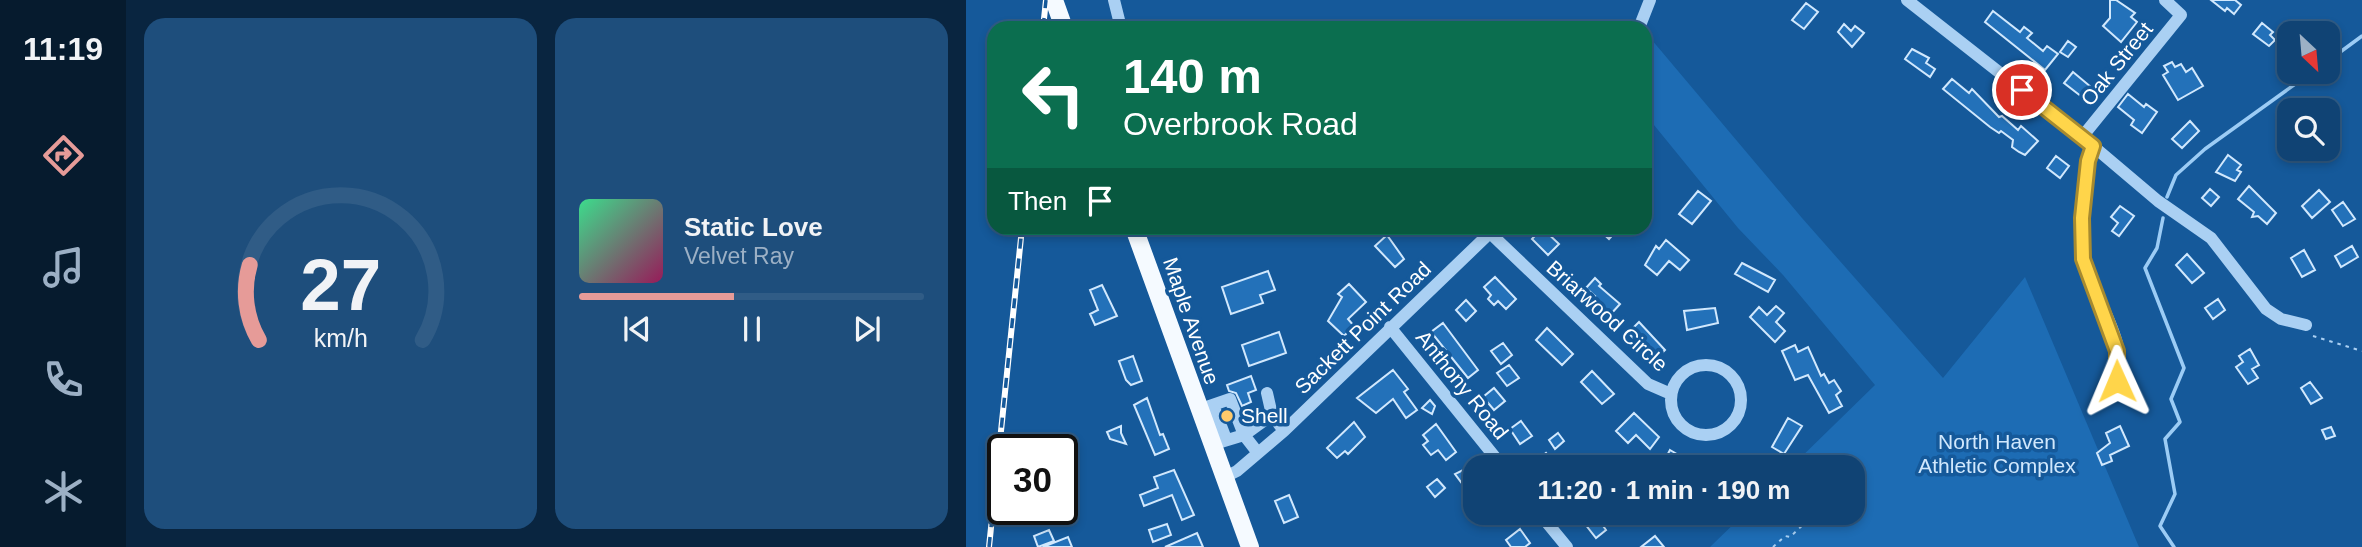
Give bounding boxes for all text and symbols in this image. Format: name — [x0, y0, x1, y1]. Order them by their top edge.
street label: Oak Street — [2076, 17, 2157, 110]
north arrow — [2277, 21, 2340, 84]
map controls — [2277, 21, 2340, 161]
text: 11:19 — [23, 31, 103, 67]
icon: left — [1008, 49, 1099, 140]
text: 140 m — [1123, 49, 1262, 103]
pin — [1992, 60, 2052, 120]
icon: arrive — [2003, 71, 2041, 109]
button: search — [2277, 98, 2340, 161]
text: Overbrook Road — [1123, 106, 1358, 142]
icon: directions — [39, 131, 88, 180]
icon: arrive — [1081, 182, 1119, 220]
text: Then — [1008, 186, 1067, 216]
text: Static Love — [684, 212, 823, 242]
icon: music — [39, 243, 88, 292]
text: Velvet Ray — [684, 243, 794, 269]
text: 27 — [300, 244, 381, 325]
street label: Maple Avenue — [1159, 254, 1224, 387]
street label: Briarwood Circle — [1542, 256, 1672, 376]
street label: Sackett Point Road — [1290, 257, 1435, 398]
icon: previous — [618, 310, 656, 348]
icon: pause — [733, 310, 771, 348]
icon: next — [848, 310, 886, 348]
text: km/h — [313, 323, 368, 351]
street label: Anthony Road — [1412, 326, 1513, 444]
position arrow — [2080, 344, 2154, 418]
icon: phone — [39, 355, 88, 404]
place label: Shell — [1241, 404, 1288, 427]
marker: Shell — [1219, 408, 1235, 424]
park label: North Haven Athletic Complex — [1918, 430, 2076, 477]
speed limit sign: 30 — [987, 434, 1078, 525]
icon: climate — [39, 467, 88, 516]
text: 11:20 · 1 min · 190 m — [1538, 475, 1790, 505]

